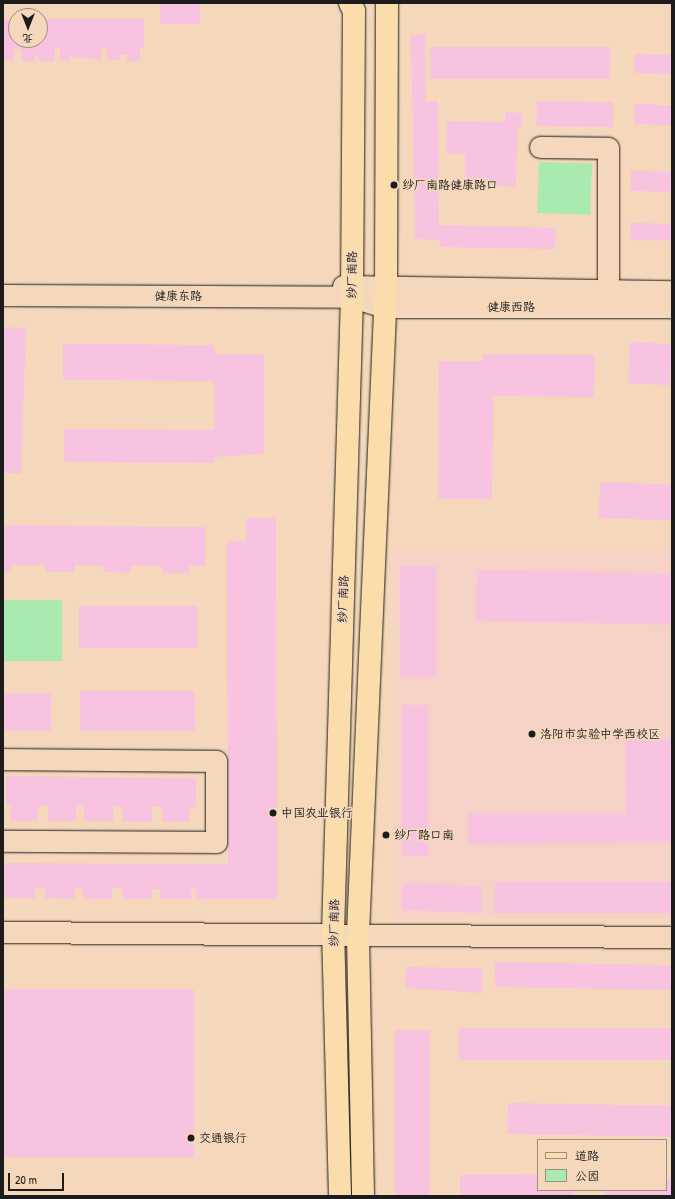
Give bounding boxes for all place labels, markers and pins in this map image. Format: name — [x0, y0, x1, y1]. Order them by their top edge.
place label: 纱厂南路健康路口 — [402, 178, 498, 192]
marker: 纱厂南路健康路口 — [389, 180, 399, 190]
place label: 洛阳市实验中学西校区 — [540, 727, 660, 741]
marker: 洛阳市实验中学西校区 — [527, 729, 537, 739]
place label: 中国农业银行 — [281, 806, 353, 820]
marker: 中国农业银行 — [268, 808, 278, 818]
place label: 纱厂路口南 — [394, 828, 454, 842]
marker: 纱厂路口南 — [381, 830, 391, 840]
place label: 交通银行 — [199, 1131, 247, 1145]
marker: 交通银行 — [186, 1133, 196, 1143]

